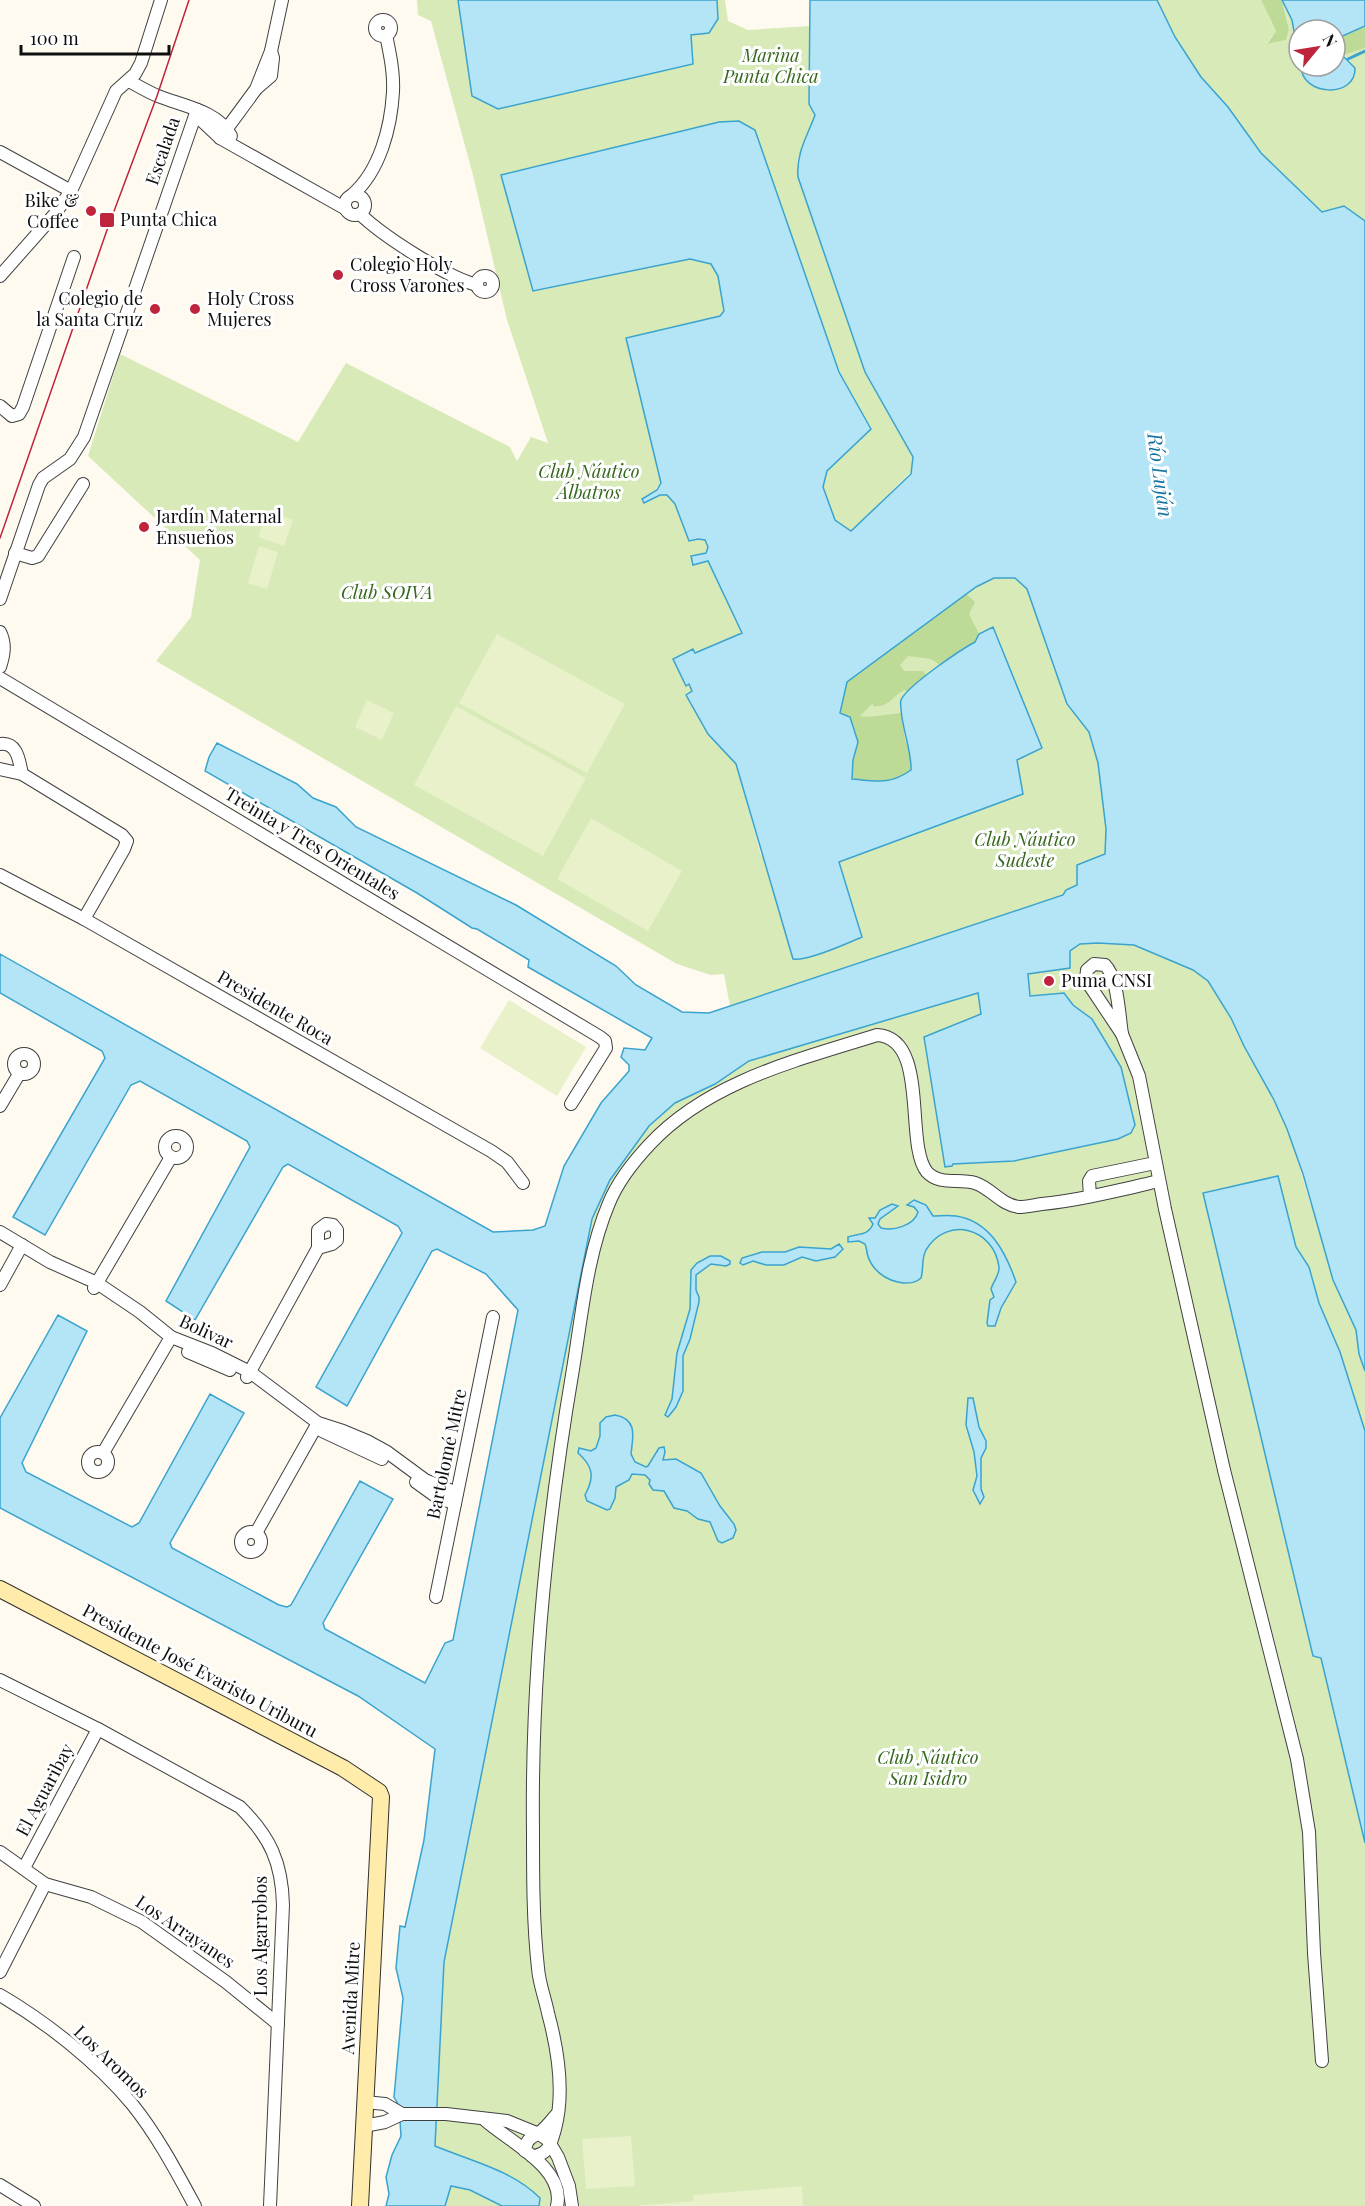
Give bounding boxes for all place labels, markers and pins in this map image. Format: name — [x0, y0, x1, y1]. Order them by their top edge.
place label: Bike & Coffee — [25, 188, 79, 233]
marker: Bike & Coffee — [84, 204, 98, 218]
place label: Punta Chica — [120, 207, 217, 231]
marker: Punta Chica — [98, 211, 116, 229]
place label: Colegio Holy Cross Varones — [350, 252, 464, 297]
marker: Colegio Holy Cross Varones — [331, 268, 345, 282]
place label: Colegio de la Santa Cruz — [36, 286, 143, 331]
place label: Holy Cross Mujeres — [207, 286, 294, 331]
marker: Colegio de la Santa Cruz — [148, 302, 162, 316]
marker: Holy Cross Mujeres — [188, 302, 202, 316]
place label: Jardín Maternal Ensueños — [155, 504, 282, 549]
marker: Jardín Maternal Ensueños — [137, 520, 151, 534]
place label: Puma CNSI — [1061, 968, 1152, 992]
marker: Puma CNSI — [1042, 974, 1056, 988]

